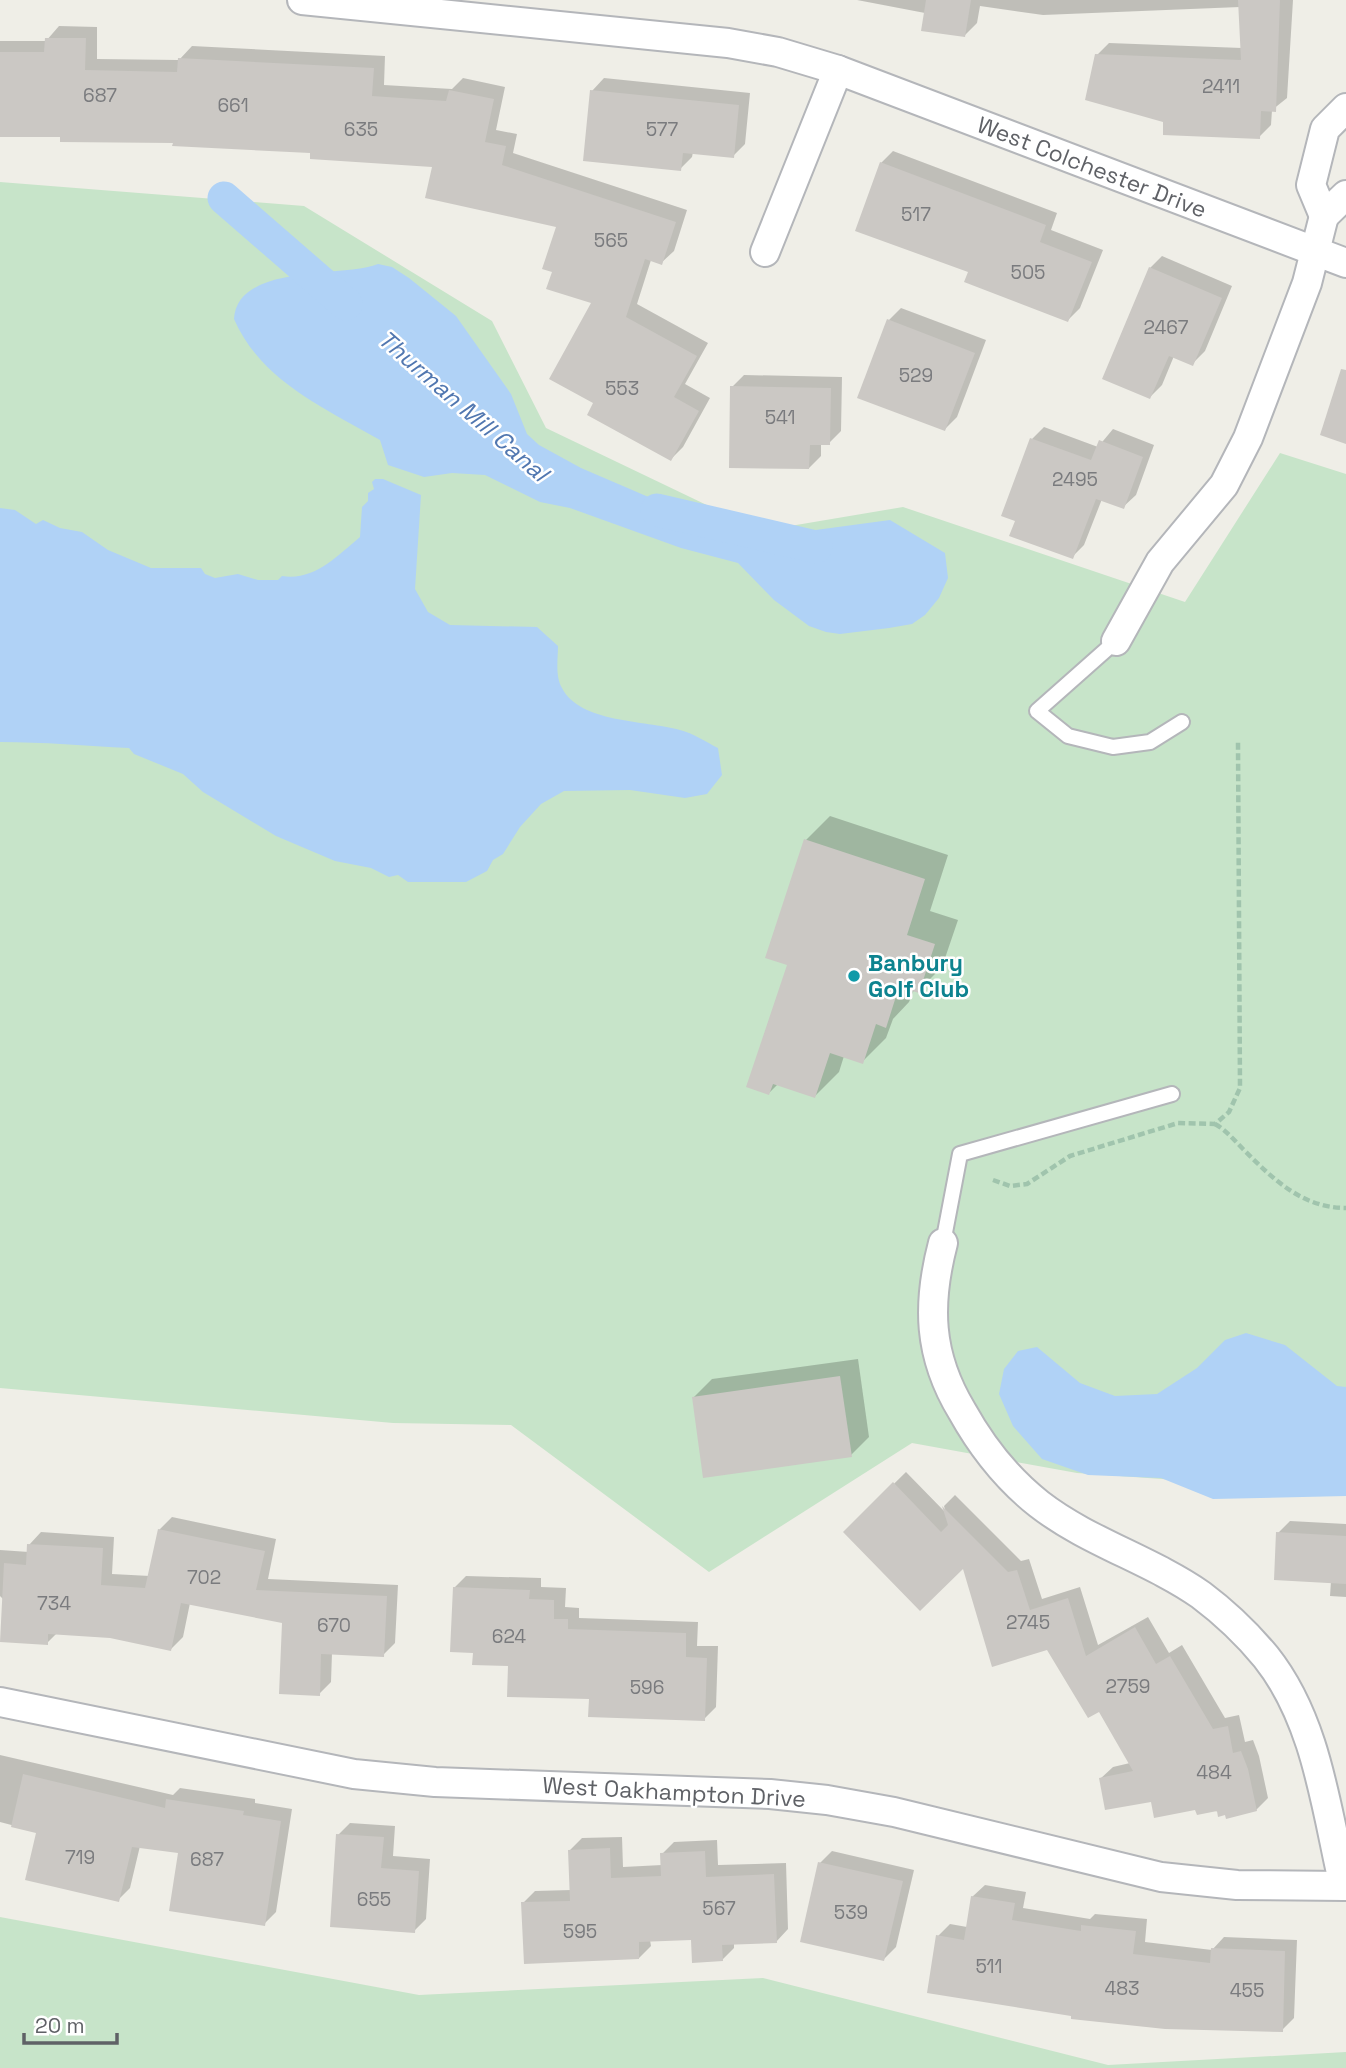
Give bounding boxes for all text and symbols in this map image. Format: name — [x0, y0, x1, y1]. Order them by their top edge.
house number: 2411 — [1202, 74, 1240, 99]
house number: 687 — [83, 83, 117, 108]
house number: 661 — [217, 93, 249, 118]
street label: West Colchester Drive — [973, 109, 1211, 225]
house number: 635 — [344, 117, 378, 142]
house number: 577 — [646, 117, 679, 142]
house number: 517 — [901, 202, 931, 227]
house number: 565 — [594, 228, 628, 253]
house number: 505 — [1011, 260, 1045, 285]
house number: 2467 — [1144, 315, 1189, 340]
water label: Thurman Mill Canal — [372, 323, 557, 490]
house number: 529 — [899, 363, 933, 388]
house number: 553 — [605, 376, 639, 401]
house number: 541 — [765, 405, 795, 430]
house number: 2495 — [1052, 467, 1098, 492]
place label: Banbury Golf Club — [868, 948, 969, 1004]
marker: Banbury Golf Club — [846, 968, 862, 984]
house number: 702 — [187, 1565, 221, 1590]
house number: 734 — [37, 1591, 71, 1616]
house number: 2745 — [1006, 1610, 1050, 1635]
house number: 670 — [317, 1613, 351, 1638]
house number: 624 — [492, 1624, 526, 1649]
house number: 2759 — [1105, 1674, 1151, 1699]
house number: 596 — [630, 1675, 664, 1700]
house number: 484 — [1196, 1760, 1232, 1785]
street label: West Oakhampton Drive — [542, 1770, 806, 1814]
house number: 719 — [65, 1845, 95, 1870]
house number: 687 — [190, 1847, 224, 1872]
house number: 655 — [357, 1887, 391, 1912]
house number: 567 — [702, 1896, 736, 1921]
house number: 539 — [834, 1900, 868, 1925]
house number: 595 — [563, 1919, 597, 1944]
house number: 511 — [976, 1954, 1003, 1979]
house number: 483 — [1104, 1976, 1140, 2001]
house number: 455 — [1230, 1978, 1264, 2003]
scale bar — [24, 2002, 117, 2046]
text: 20 m — [35, 2012, 85, 2039]

